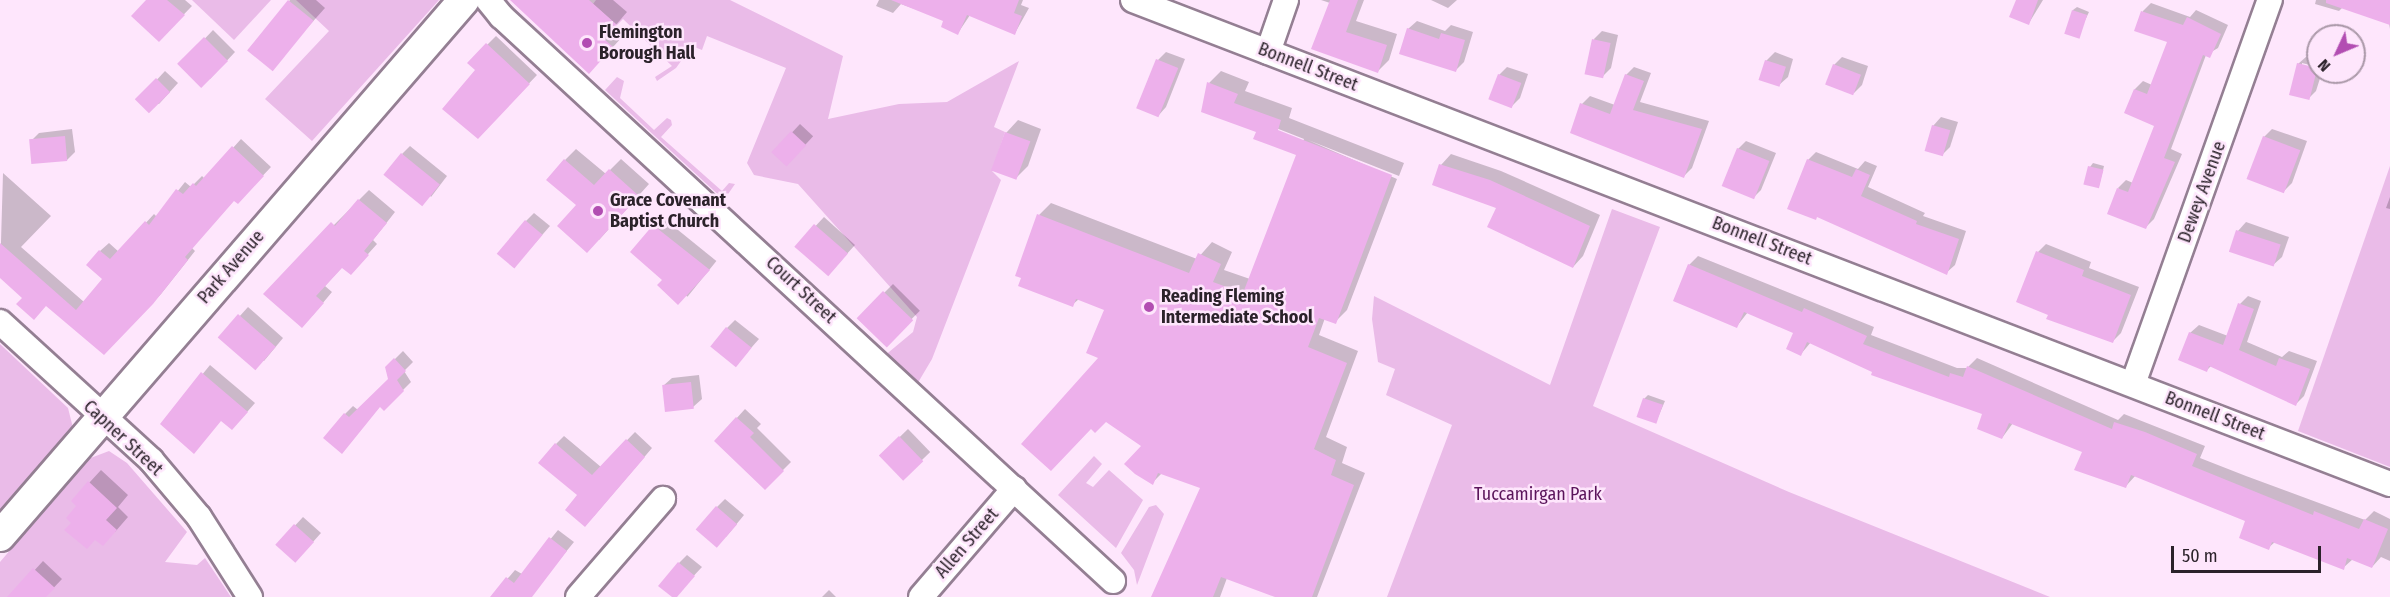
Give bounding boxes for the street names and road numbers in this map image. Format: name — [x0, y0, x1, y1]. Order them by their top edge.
street label: Bonnell Street — [1255, 38, 1361, 96]
street label: Dewey Avenue — [2174, 138, 2230, 246]
street label: Bonnell Street — [1709, 212, 1815, 270]
street label: Park Avenue — [193, 226, 269, 308]
street label: Court Street — [761, 252, 841, 328]
street label: Bonnell Street — [2162, 387, 2268, 445]
street label: Capner Street — [79, 396, 167, 480]
street label: Allen Street — [931, 504, 1003, 582]

